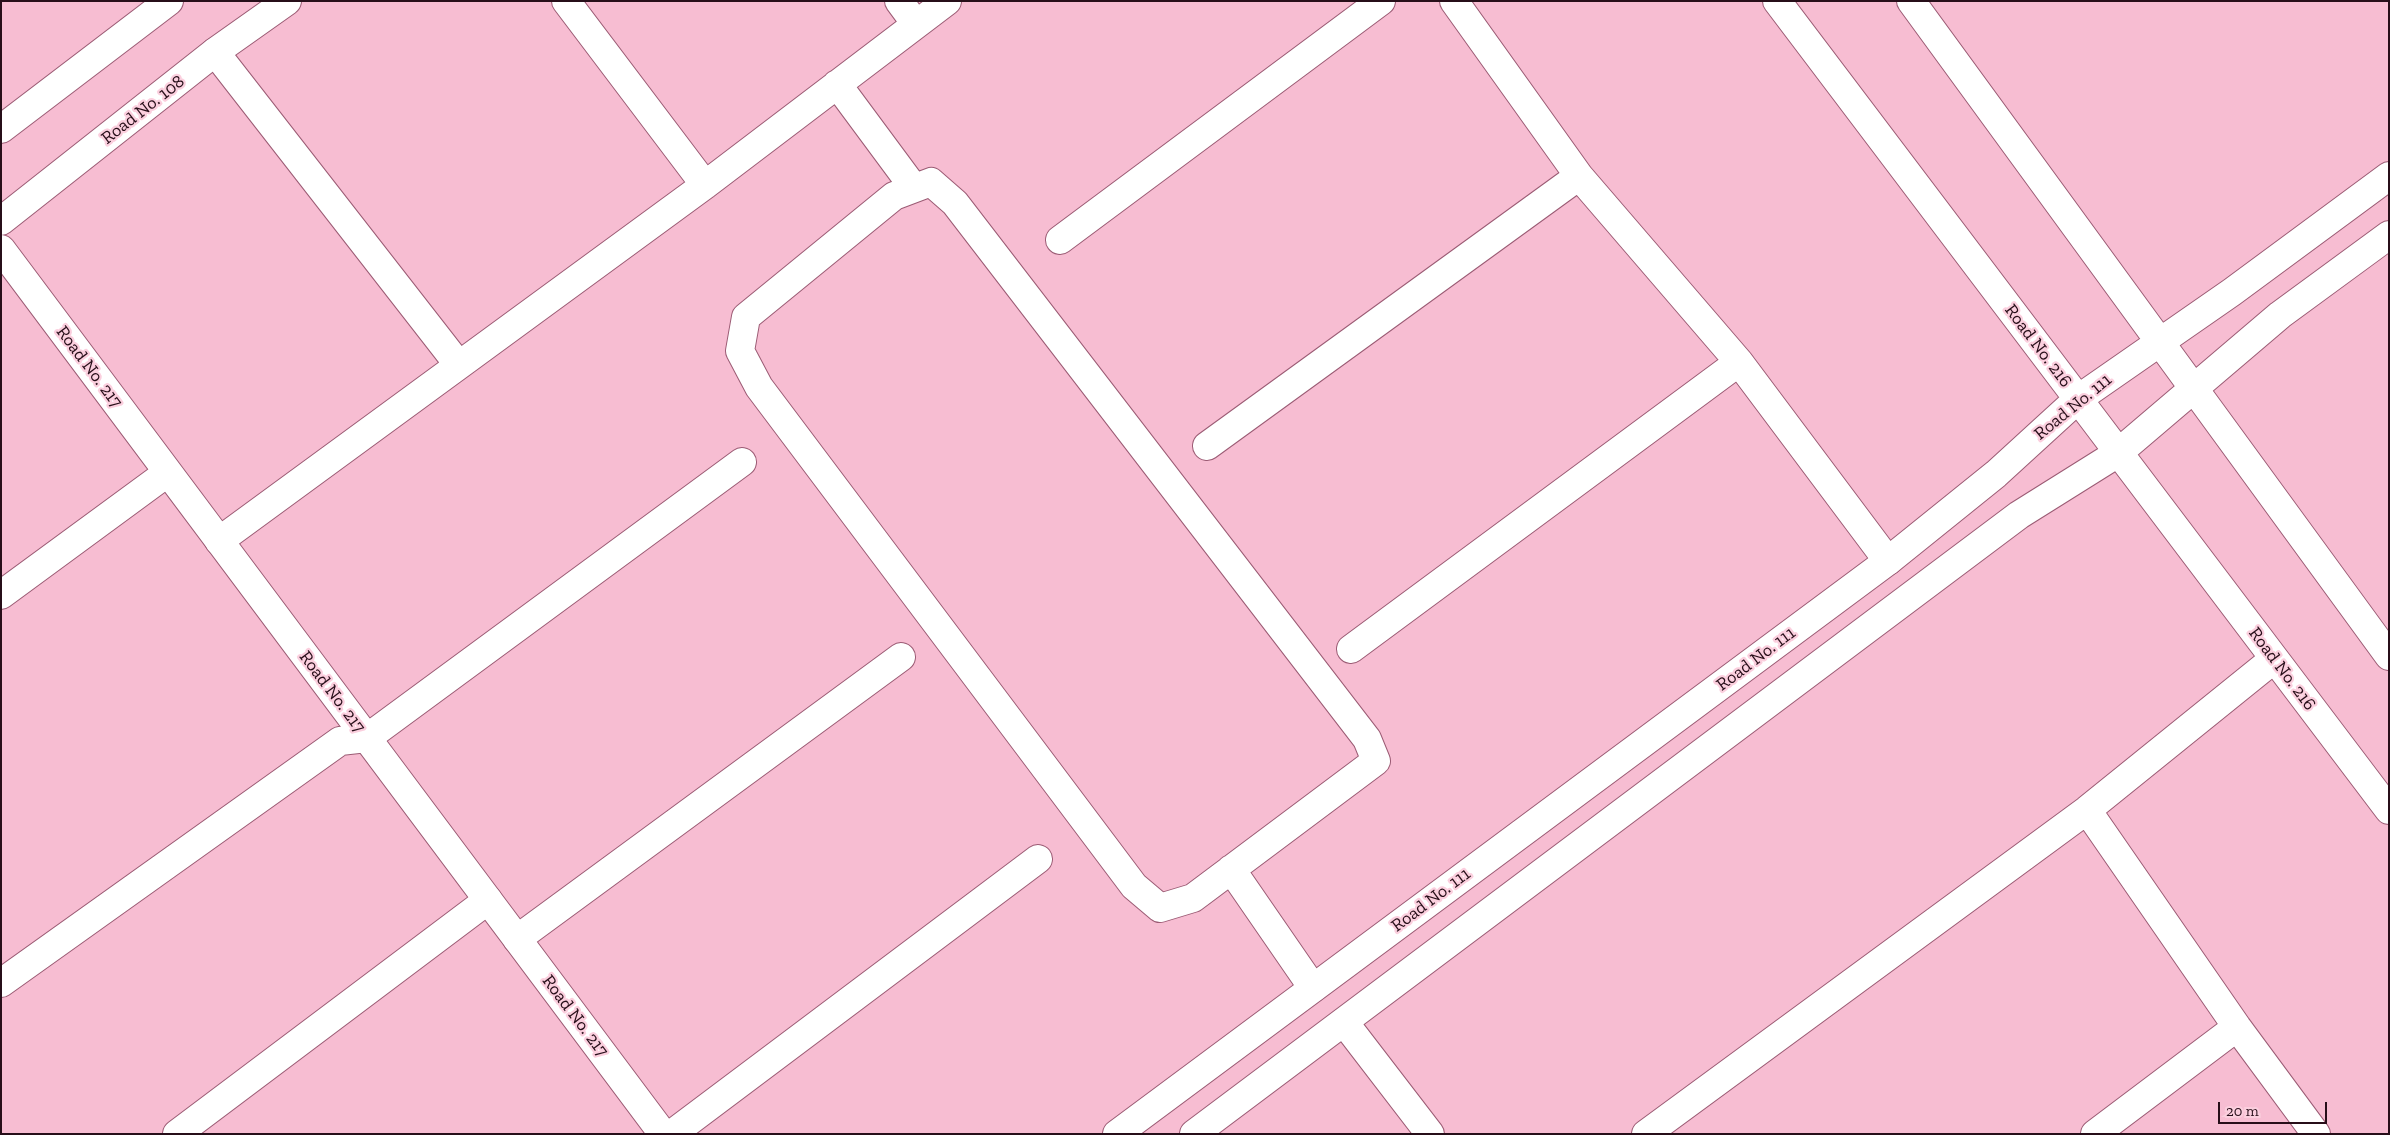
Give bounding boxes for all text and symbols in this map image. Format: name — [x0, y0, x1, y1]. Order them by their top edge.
street label: Road No. 108 — [97, 71, 189, 149]
street label: Road No. 216 — [2000, 300, 2076, 392]
street label: Road No. 217 — [51, 322, 127, 412]
street label: Road No. 111 — [2030, 369, 2116, 445]
street label: Road No. 111 — [1712, 622, 1800, 696]
street label: Road No. 216 — [2244, 623, 2320, 715]
street label: Road No. 217 — [294, 647, 370, 737]
street label: Road No. 111 — [1387, 863, 1475, 937]
street label: Road No. 217 — [537, 971, 613, 1061]
scale bar — [2220, 1092, 2329, 1124]
text: 20 m — [2226, 1102, 2259, 1120]

